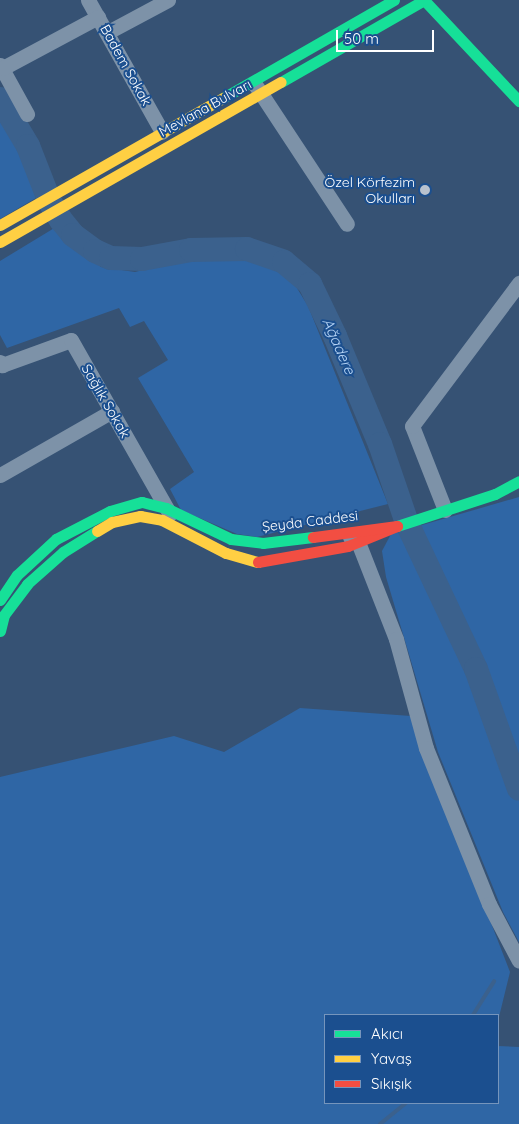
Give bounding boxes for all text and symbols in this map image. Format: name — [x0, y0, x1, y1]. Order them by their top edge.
scale bar — [339, 20, 436, 52]
street label: Badem Sokak — [97, 21, 155, 109]
text: 50 m — [344, 29, 379, 48]
street label: Mevlana Bulvarı — [156, 76, 254, 140]
place label: Özel Körfezim Okulları — [325, 174, 415, 206]
marker: Özel Körfezim Okulları — [419, 184, 431, 196]
water label: Ağadere — [319, 315, 359, 377]
street label: Sağlık Sokak — [78, 361, 134, 441]
street label: Şeyda Caddesi — [261, 507, 359, 535]
legend — [324, 1014, 499, 1104]
text: Akıcı — [371, 1024, 403, 1043]
text: Yavaş — [371, 1049, 412, 1068]
text: Sıkışık — [371, 1074, 412, 1093]

